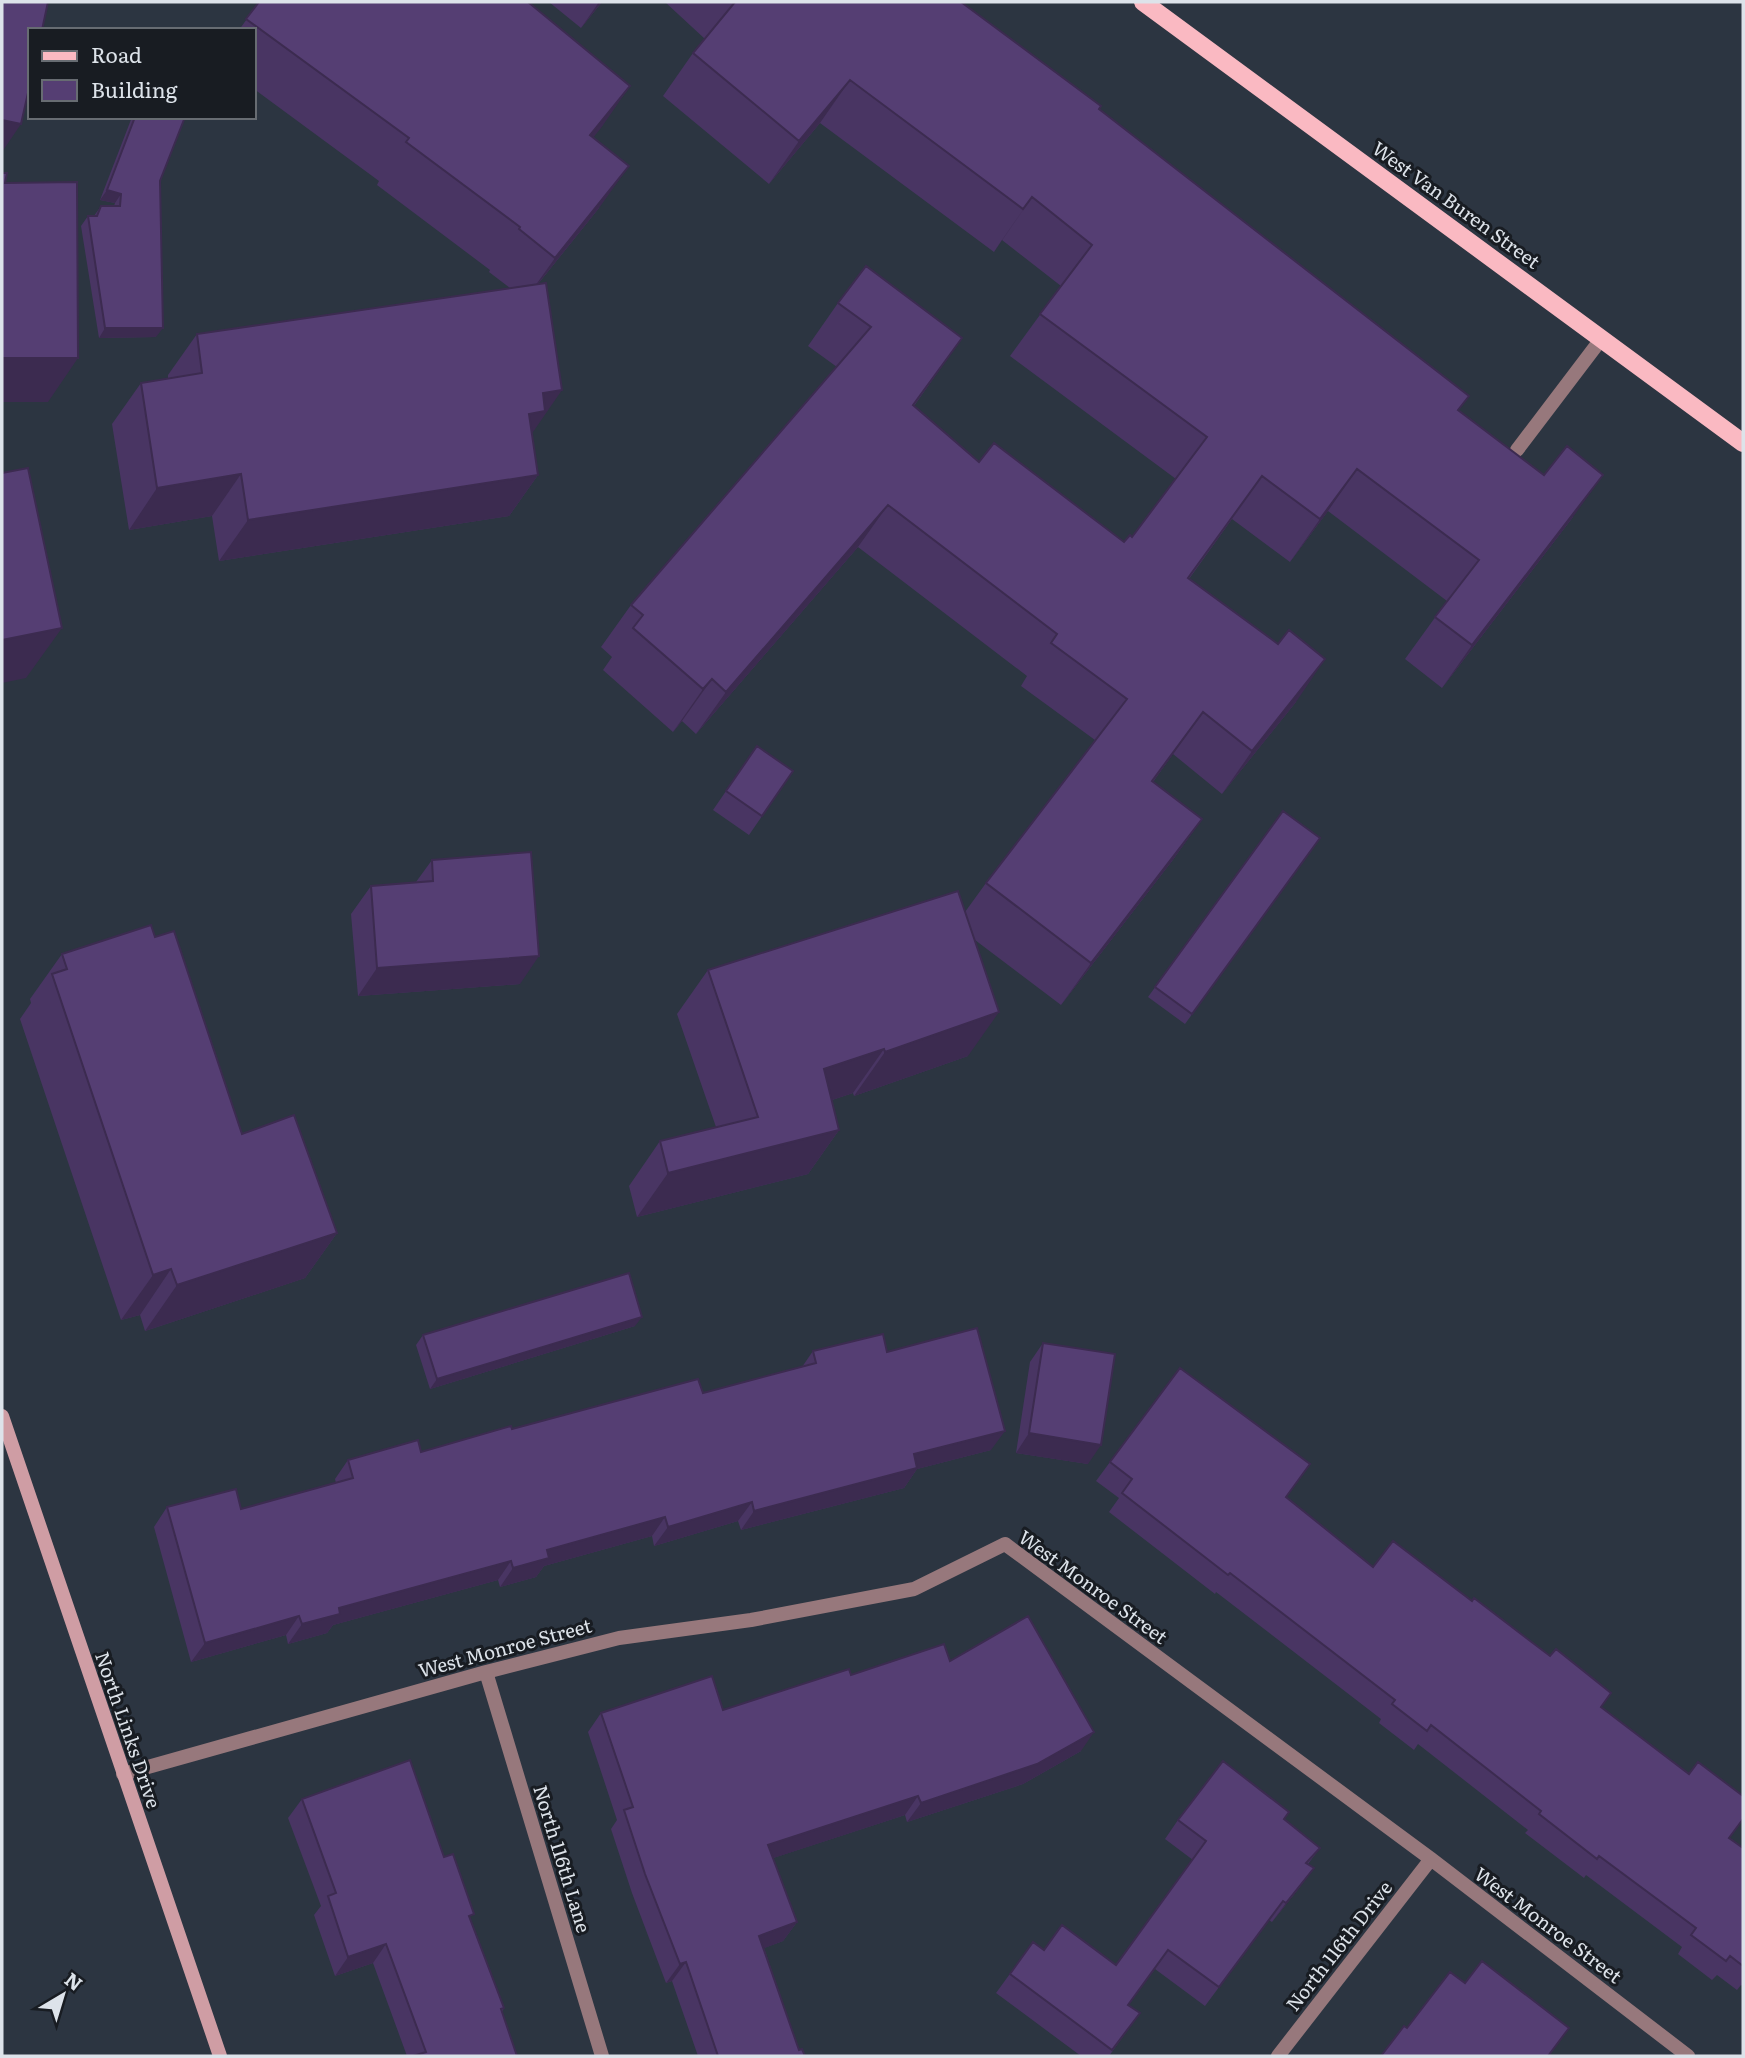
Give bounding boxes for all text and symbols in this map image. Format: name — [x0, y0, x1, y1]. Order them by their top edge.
legend — [28, 28, 256, 119]
text: Road — [91, 38, 142, 69]
text: Building — [91, 73, 178, 104]
street label: West Van Buren Street — [1367, 134, 1547, 275]
street label: West Monroe Street — [1013, 1522, 1174, 1650]
street label: West Monroe Street — [415, 1610, 595, 1684]
street label: North Links Drive — [89, 1648, 169, 1812]
street label: North 116th Lane — [527, 1781, 599, 1936]
street label: West Monroe Street — [1469, 1859, 1629, 1989]
street label: North 116th Drive — [1278, 1874, 1398, 2016]
north arrow — [28, 1960, 98, 2030]
text: N — [59, 1965, 89, 1997]

